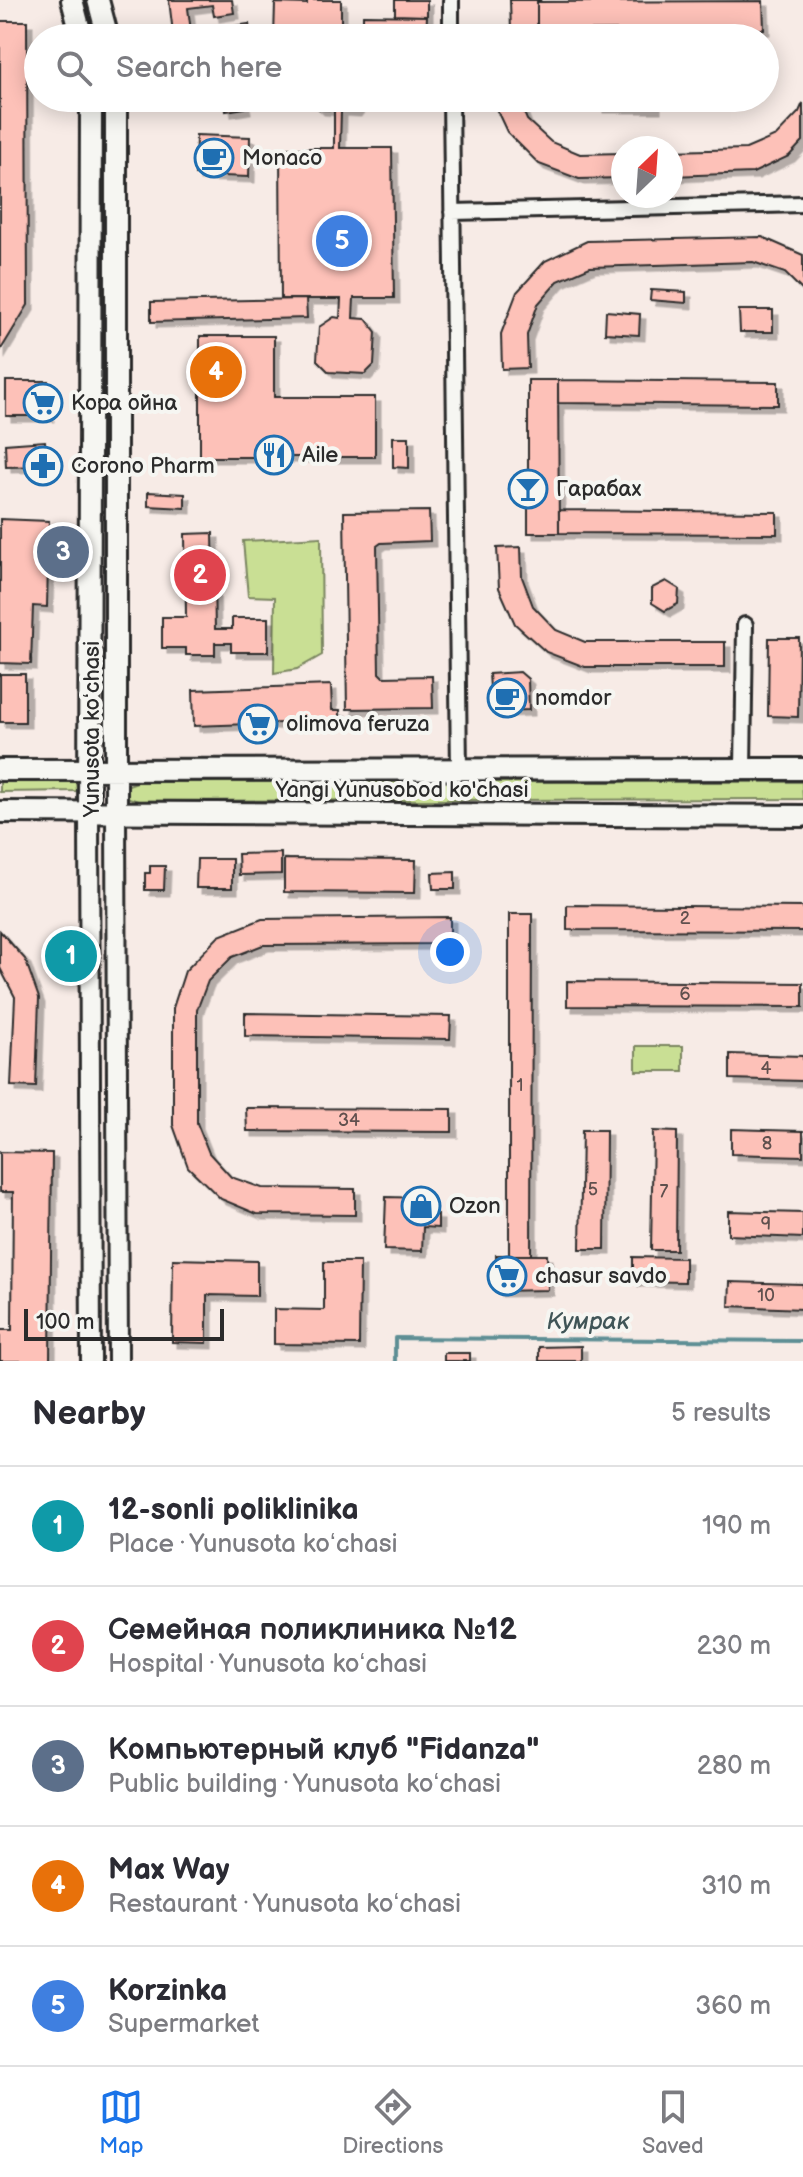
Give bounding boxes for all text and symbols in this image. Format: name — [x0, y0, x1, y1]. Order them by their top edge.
search box — [24, 24, 779, 112]
icon: search — [52, 46, 96, 90]
text: Search here — [116, 50, 282, 86]
north arrow — [611, 136, 683, 208]
cafe icon: Monaco — [193, 137, 235, 179]
place label: Monaco — [242, 145, 323, 172]
pin: 5 — [316, 211, 368, 271]
pin: 4 — [190, 342, 242, 402]
supermarket icon: Кора ойна — [22, 382, 64, 424]
place label: Кора ойна — [71, 390, 178, 417]
restaurant icon: Aile — [253, 434, 295, 476]
place label: Aile — [302, 442, 338, 469]
pharmacy icon: Corono Pharm — [22, 445, 64, 487]
place label: Corono Pharm — [71, 453, 215, 480]
bar icon: Гарабах — [507, 468, 549, 510]
place label: Гарабах — [556, 476, 642, 503]
pin: 3 — [37, 522, 89, 582]
pin: 2 — [174, 545, 226, 605]
street label: Yunusota koʻchasi — [79, 641, 106, 818]
cafe icon: nomdor — [486, 677, 528, 719]
place label: nomdor — [535, 685, 612, 712]
supermarket icon: olimova feruza — [237, 703, 279, 745]
place label: olimova feruza — [286, 711, 430, 738]
street label: Yangi Yunusobod ko'chasi — [274, 777, 529, 804]
house number: 2 — [680, 908, 691, 929]
pin: 1 — [45, 926, 97, 986]
your location — [430, 932, 470, 972]
house number: 6 — [680, 984, 691, 1005]
house number: 4 — [761, 1058, 772, 1079]
house number: 1 — [517, 1075, 523, 1096]
house number: 34 — [338, 1110, 360, 1131]
house number: 8 — [762, 1133, 772, 1154]
house number: 5 — [588, 1179, 598, 1200]
house number: 7 — [660, 1181, 669, 1202]
shop icon: Ozon — [400, 1185, 442, 1227]
place label: Ozon — [449, 1193, 501, 1220]
house number: 9 — [761, 1214, 771, 1235]
supermarket icon: chasur savdo — [486, 1255, 528, 1297]
place label: chasur savdo — [535, 1263, 667, 1290]
house number: 10 — [757, 1285, 775, 1306]
scale bar — [24, 1305, 224, 1341]
water label: Кумрак — [547, 1307, 630, 1336]
text: 100 m — [36, 1309, 95, 1336]
text: Nearby — [32, 1393, 146, 1434]
text: 5 results — [671, 1398, 771, 1429]
text: 12-sonli poliklinika — [108, 1492, 359, 1528]
text: 1 — [53, 1511, 63, 1542]
text: 190 m — [702, 1511, 771, 1542]
text: Place · Yunusota koʻchasi — [108, 1529, 398, 1560]
text: Семейная поликлиника №12 — [108, 1612, 517, 1648]
text: 2 — [50, 1631, 66, 1662]
text: 230 m — [696, 1631, 771, 1662]
text: Hospital · Yunusota koʻchasi — [108, 1649, 427, 1680]
text: Компьютерный клуб "Fidanza" — [108, 1732, 539, 1768]
text: 3 — [50, 1751, 66, 1782]
text: 280 m — [697, 1751, 771, 1782]
text: Public building · Yunusota koʻchasi — [108, 1769, 501, 1800]
text: Max Way — [108, 1852, 230, 1888]
text: 4 — [50, 1871, 66, 1902]
text: 310 m — [701, 1871, 771, 1902]
text: Restaurant · Yunusota koʻchasi — [108, 1889, 461, 1920]
text: Korzinka — [108, 1973, 227, 2009]
text: 5 — [50, 1991, 66, 2022]
text: 360 m — [695, 1991, 771, 2022]
text: Supermarket — [108, 2009, 259, 2040]
tab: Map — [99, 2085, 144, 2160]
tab: Directions — [342, 2085, 443, 2160]
tab: Saved — [642, 2085, 704, 2160]

